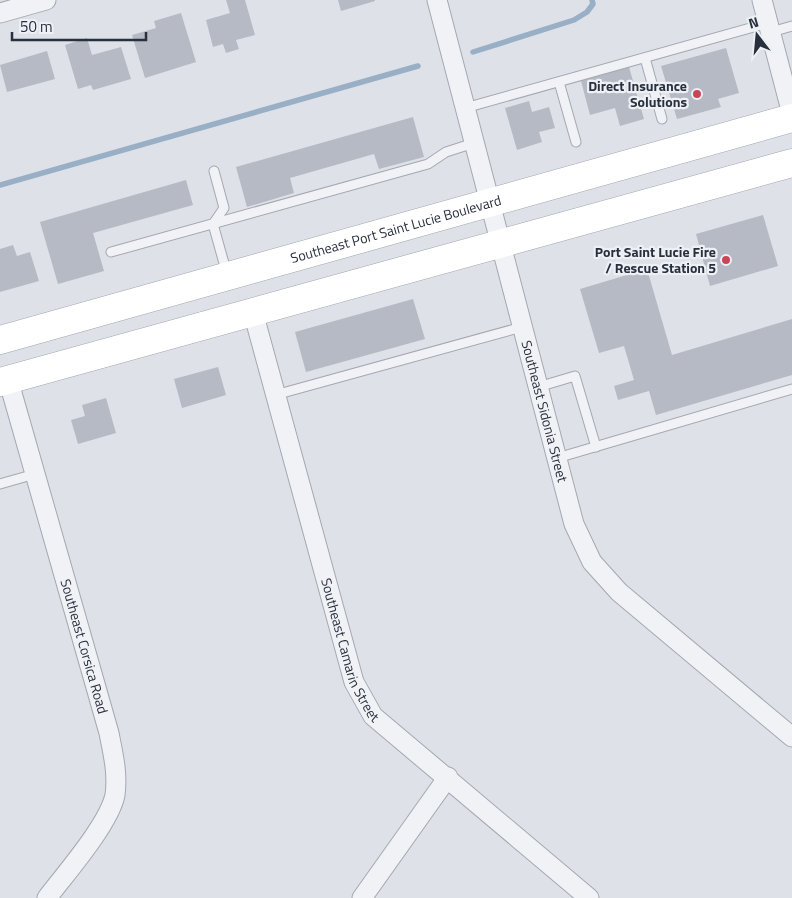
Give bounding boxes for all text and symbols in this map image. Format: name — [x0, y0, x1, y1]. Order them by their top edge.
scale bar — [12, 10, 146, 42]
north arrow — [732, 10, 782, 60]
text: N — [746, 11, 761, 33]
text: 50 m — [20, 15, 53, 38]
place label: Direct Insurance Solutions — [588, 75, 687, 112]
marker: Direct Insurance Solutions — [691, 88, 703, 100]
street label: Southeast Port Saint Lucie Boulevard — [288, 189, 503, 268]
place label: Port Saint Lucie Fire / Rescue Station 5 — [595, 241, 716, 278]
marker: Port Saint Lucie Fire / Rescue Station 5 — [720, 254, 732, 266]
street label: Southeast Sidonia Street — [516, 338, 574, 484]
street label: Southeast Corsica Road — [56, 576, 114, 716]
street label: Southeast Camarin Street — [316, 576, 384, 727]

